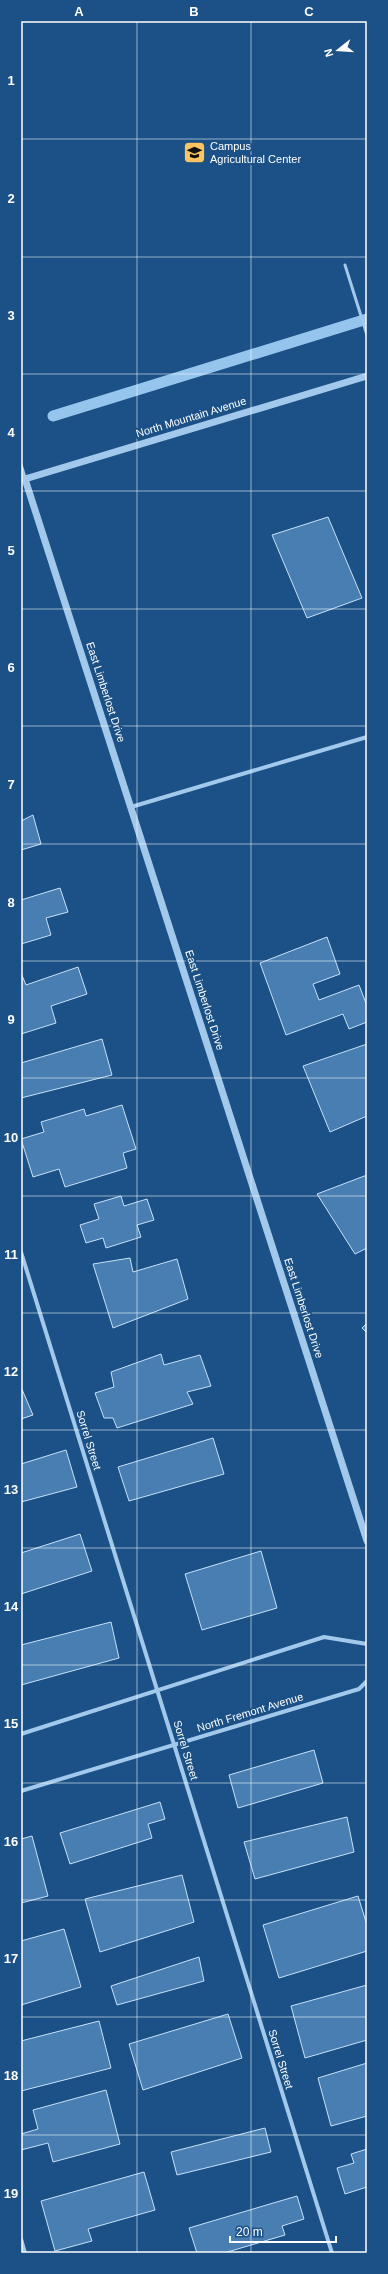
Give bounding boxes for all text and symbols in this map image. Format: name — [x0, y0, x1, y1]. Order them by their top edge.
text: A — [74, 4, 84, 19]
text: B — [189, 4, 199, 19]
text: C — [304, 4, 314, 19]
north arrow — [318, 30, 358, 70]
text: N — [322, 47, 335, 58]
text: 1 — [7, 73, 15, 88]
school or university icon: Campus Agricultural Center — [181, 139, 207, 165]
place label: Campus Agricultural Center — [210, 140, 301, 165]
text: 2 — [7, 191, 15, 206]
text: 3 — [7, 308, 15, 323]
street label: North Mountain Avenue — [134, 394, 248, 440]
text: 4 — [7, 425, 15, 440]
text: 5 — [7, 543, 15, 558]
street label: East Limberlost Drive — [84, 640, 128, 744]
text: 6 — [7, 660, 15, 675]
text: 7 — [7, 777, 15, 792]
text: 8 — [7, 895, 15, 910]
street label: East Limberlost Drive — [183, 948, 227, 1052]
text: 9 — [7, 1012, 15, 1027]
text: 10 — [4, 1130, 18, 1145]
text: 11 — [4, 1247, 18, 1262]
street label: East Limberlost Drive — [282, 1256, 326, 1360]
text: 12 — [4, 1364, 18, 1379]
street label: Sorrel Street — [74, 1409, 104, 1471]
text: 13 — [4, 1482, 18, 1497]
text: 14 — [4, 1599, 19, 1614]
street label: North Fremont Avenue — [195, 1690, 305, 1734]
text: 15 — [4, 1716, 18, 1731]
street label: Sorrel Street — [171, 1719, 201, 1781]
text: 16 — [4, 1834, 18, 1849]
text: 17 — [4, 1951, 18, 1966]
street label: Sorrel Street — [266, 2028, 296, 2090]
text: 18 — [4, 2068, 18, 2083]
text: 19 — [4, 2186, 18, 2201]
scale bar — [230, 2218, 336, 2244]
text: 20 m — [236, 2225, 263, 2239]

